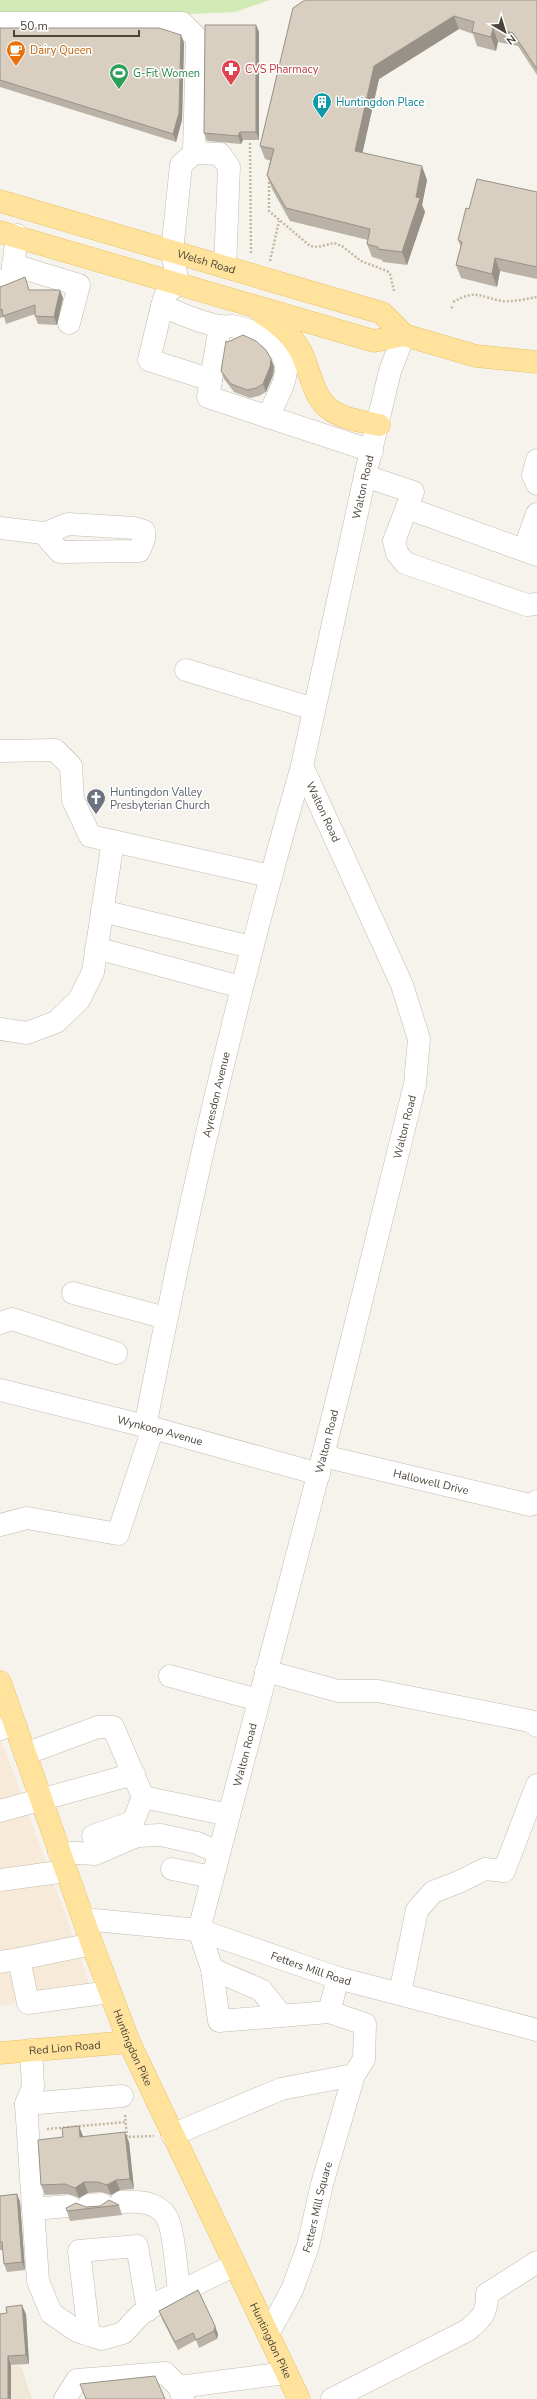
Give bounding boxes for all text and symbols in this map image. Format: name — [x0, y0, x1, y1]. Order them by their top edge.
scale bar — [14, 12, 139, 38]
north arrow — [485, 12, 525, 52]
text: 50 m — [20, 18, 48, 34]
text: N — [503, 31, 519, 48]
cafe icon: Dairy Queen — [5, 39, 27, 67]
place label: Dairy Queen — [30, 43, 92, 58]
pharmacy icon: CVS Pharmacy — [220, 58, 242, 86]
sports icon: G-Fit Women — [108, 62, 130, 90]
place label: CVS Pharmacy — [245, 62, 319, 77]
place label: G-Fit Women — [133, 66, 200, 81]
building icon: Huntingdon Place — [311, 91, 333, 119]
place label: Huntingdon Place — [336, 95, 425, 110]
street label: Welsh Road — [175, 246, 237, 277]
street label: Walton Road — [348, 454, 377, 521]
street label: Walton Road — [302, 779, 344, 845]
place label: Huntingdon Valley Presbyterian Church — [110, 785, 210, 813]
church icon: Huntingdon Valley Presbyterian Church — [85, 787, 107, 815]
street label: Ayresdon Avenue — [199, 1050, 233, 1139]
street label: Walton Road — [389, 1093, 420, 1160]
street label: Walton Road — [311, 1408, 342, 1475]
street label: Wynkoop Avenue — [116, 1412, 205, 1449]
street label: Hallowell Drive — [392, 1465, 470, 1498]
street label: Walton Road — [229, 1721, 260, 1788]
street label: Fetters Mill Road — [269, 1948, 353, 1989]
street label: Huntingdon Pike — [110, 2007, 156, 2088]
street label: Red Lion Road — [28, 2037, 101, 2058]
street label: Fetters Mill Square — [299, 2160, 336, 2255]
street label: Huntingdon Pike — [247, 2300, 296, 2381]

